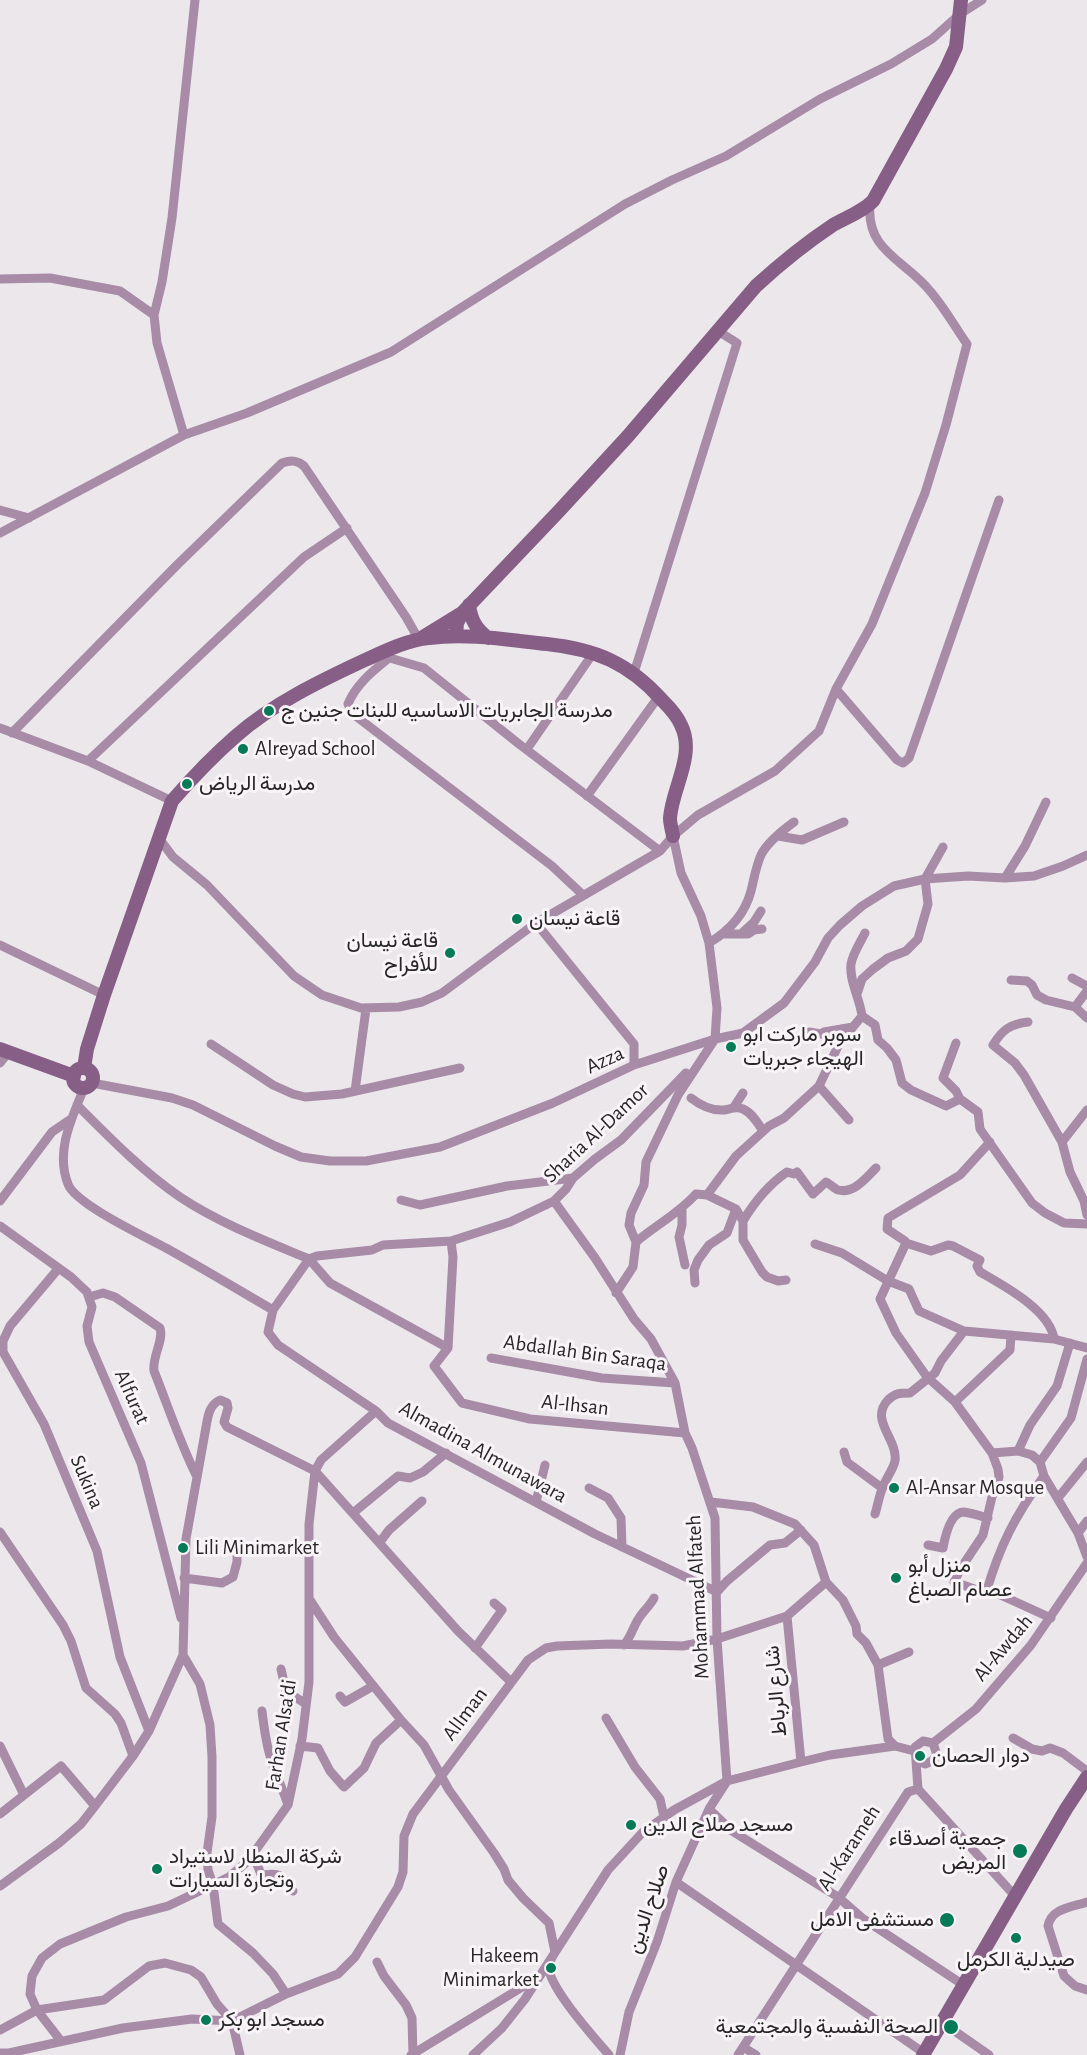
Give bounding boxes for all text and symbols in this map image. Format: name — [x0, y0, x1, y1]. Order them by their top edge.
place label: مدرسة الجابريات الاساسيه للبنات جنين ج — [281, 698, 613, 724]
marker: مدرسة الجابريات الاساسيه للبنات جنين ج — [262, 704, 276, 718]
place label: Alreyad School — [255, 736, 376, 762]
marker: Alreyad School — [236, 742, 250, 756]
place label: مدرسة الرياض — [199, 771, 315, 797]
marker: مدرسة الرياض — [180, 777, 194, 791]
place label: قاعة نيسان — [529, 906, 620, 932]
marker: قاعة نيسان — [510, 912, 524, 926]
place label: قاعة نيسان للأفراح — [347, 928, 438, 978]
marker: قاعة نيسان للأفراح — [443, 946, 457, 960]
place label: سوبر ماركت ابو الهيجاء جبريات — [743, 1022, 864, 1072]
marker: سوبر ماركت ابو الهيجاء جبريات — [724, 1040, 738, 1054]
street label: Azza — [582, 1041, 628, 1079]
street label: Sharia Al-Damor — [538, 1078, 654, 1188]
street label: Abdallah Bin Saraqa — [502, 1329, 668, 1377]
street label: Alfurat — [109, 1366, 155, 1428]
street label: Al-Ihsan — [540, 1389, 610, 1421]
street label: Almadina Almunawara — [395, 1395, 571, 1509]
street label: Sukina — [64, 1451, 110, 1513]
place label: Al-Ansar Mosque — [906, 1475, 1044, 1501]
marker: Al-Ansar Mosque — [887, 1481, 901, 1495]
street label: Mohammad Alfateh — [681, 1514, 715, 1680]
place label: Lili Minimarket — [195, 1535, 319, 1561]
marker: Lili Minimarket — [176, 1541, 190, 1555]
place label: منزل أبو عصام الصباغ — [908, 1553, 1012, 1603]
marker: منزل أبو عصام الصباغ — [889, 1571, 903, 1585]
street label: Al-Awdah — [968, 1609, 1038, 1687]
street label: شارع الرباط — [759, 1644, 793, 1738]
street label: Farhan Alsa'di — [260, 1677, 302, 1793]
street label: AlIman — [437, 1683, 493, 1745]
place label: دوار الحصان — [932, 1743, 1030, 1769]
marker: دوار الحصان — [913, 1749, 927, 1763]
street label: Al-Karameh — [812, 1800, 886, 1896]
place label: مسجد صلاح الدين — [643, 1812, 793, 1838]
marker: مسجد صلاح الدين — [624, 1818, 638, 1832]
place label: جمعية أصدقاء المريض — [889, 1826, 1006, 1876]
marker: جمعية أصدقاء المريض — [1011, 1842, 1029, 1860]
place label: شركة المنطار لاستيراد وتجارة السيارات — [169, 1844, 342, 1894]
street label: صلاح الدين — [621, 1861, 675, 1957]
marker: شركة المنطار لاستيراد وتجارة السيارات — [150, 1862, 164, 1876]
place label: مستشفى الامل — [810, 1907, 934, 1933]
marker: مستشفى الامل — [938, 1911, 956, 1929]
marker: صيدلية الكرمل — [1009, 1931, 1023, 1945]
place label: Hakeem Minimarket — [443, 1943, 539, 1993]
place label: صيدلية الكرمل — [957, 1947, 1075, 1973]
marker: Hakeem Minimarket — [544, 1961, 558, 1975]
place label: مسجد ابو بكر — [218, 2007, 325, 2033]
marker: مسجد ابو بكر — [199, 2013, 213, 2027]
place label: الصحة النفسية والمجتمعية — [716, 2014, 938, 2040]
marker: الصحة النفسية والمجتمعية — [942, 2018, 960, 2036]

